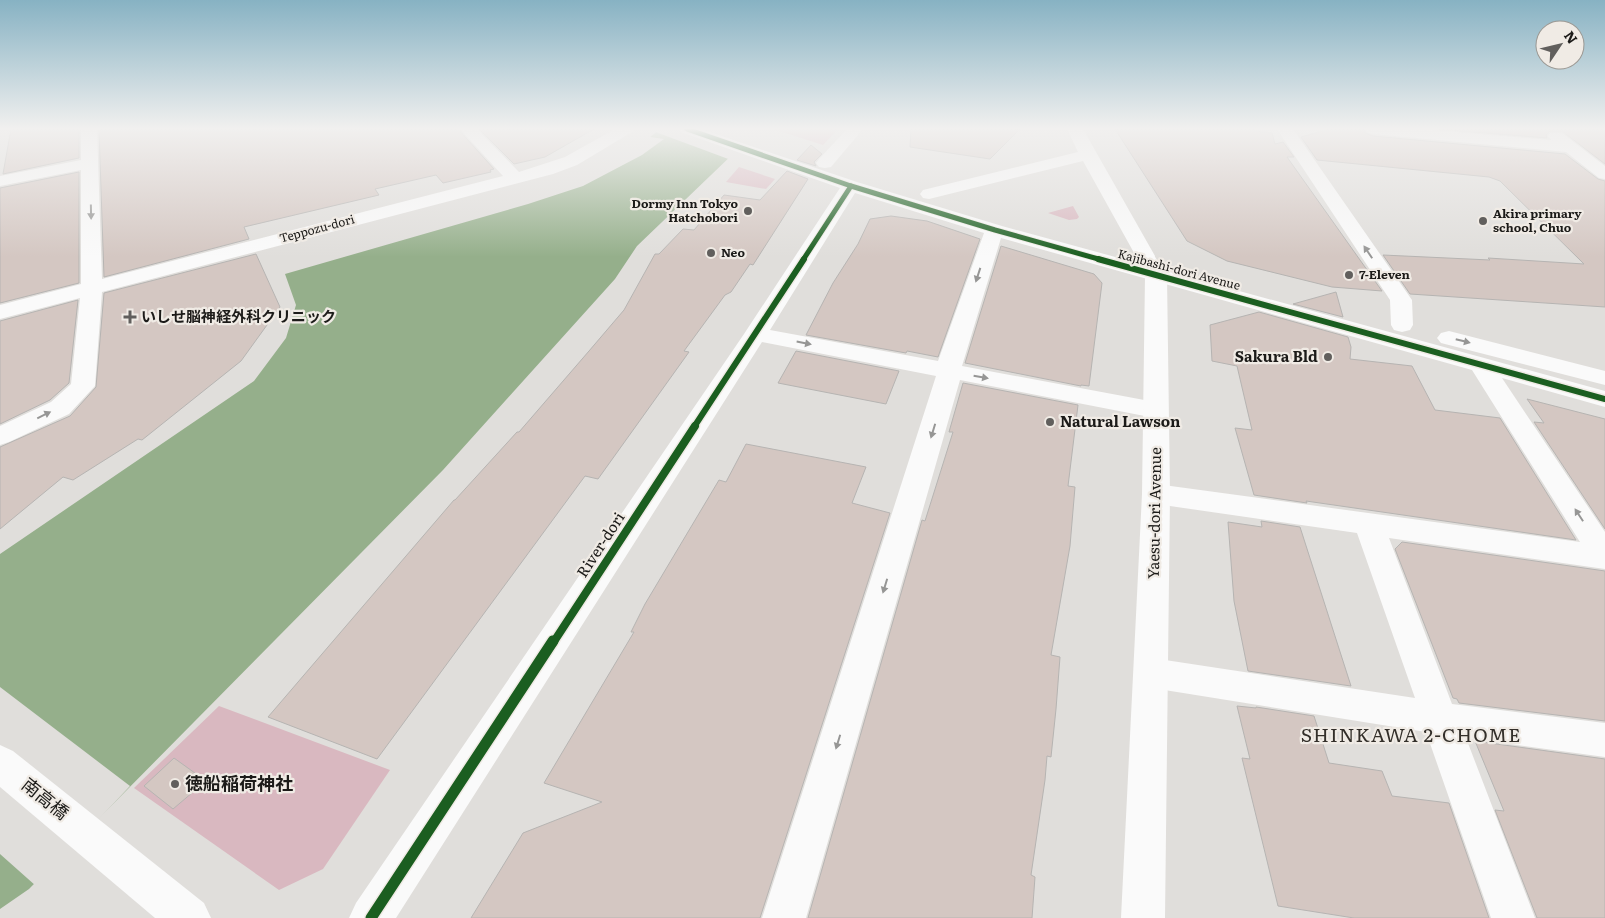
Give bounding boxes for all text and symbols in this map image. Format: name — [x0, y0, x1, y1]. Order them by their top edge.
north arrow — [1535, 20, 1585, 70]
text: N — [1560, 26, 1583, 48]
place label: Dormy Inn Tokyo Hatchobori — [632, 194, 739, 226]
place label: Akira primary school, Chuo — [1493, 204, 1582, 236]
one-way arrow — [87, 205, 95, 221]
marker: Dormy Inn Tokyo Hatchobori — [742, 205, 754, 217]
street label: Teppozu-dori — [277, 209, 356, 247]
marker: Akira primary school, Chuo — [1477, 215, 1489, 227]
place label: Neo — [721, 243, 745, 261]
street label: Kajibashi-dori Avenue — [1116, 244, 1243, 294]
one-way arrow — [1363, 245, 1373, 258]
marker: Neo — [705, 247, 717, 259]
place label: 7-Eleven — [1359, 265, 1411, 283]
one-way arrow — [974, 268, 981, 283]
marker: 7-Eleven — [1343, 269, 1355, 281]
place label: いしせ脳神経外科クリニック — [141, 304, 336, 327]
marker: いしせ脳神経外科クリニック — [123, 310, 137, 324]
one-way arrow — [1455, 337, 1470, 345]
one-way arrow — [796, 340, 812, 348]
place label: Sakura Bld — [1235, 344, 1318, 367]
marker: Sakura Bld — [1322, 351, 1334, 363]
one-way arrow — [973, 373, 989, 381]
place label: Natural Lawson — [1060, 409, 1181, 432]
one-way arrow — [37, 411, 51, 419]
marker: Natural Lawson — [1044, 416, 1056, 428]
one-way arrow — [928, 424, 936, 439]
street label: Yaesu-dori Avenue — [1141, 447, 1166, 579]
street label: River-dori — [570, 507, 629, 581]
one-way arrow — [1574, 508, 1583, 522]
one-way arrow — [881, 579, 889, 594]
district label: SHINKAWA 2-CHOME — [1301, 720, 1521, 748]
one-way arrow — [834, 734, 841, 749]
place label: 徳船稲荷神社 — [185, 769, 293, 796]
street label: 南高橋 — [16, 770, 75, 825]
marker: 徳船稲荷神社 — [169, 778, 181, 790]

